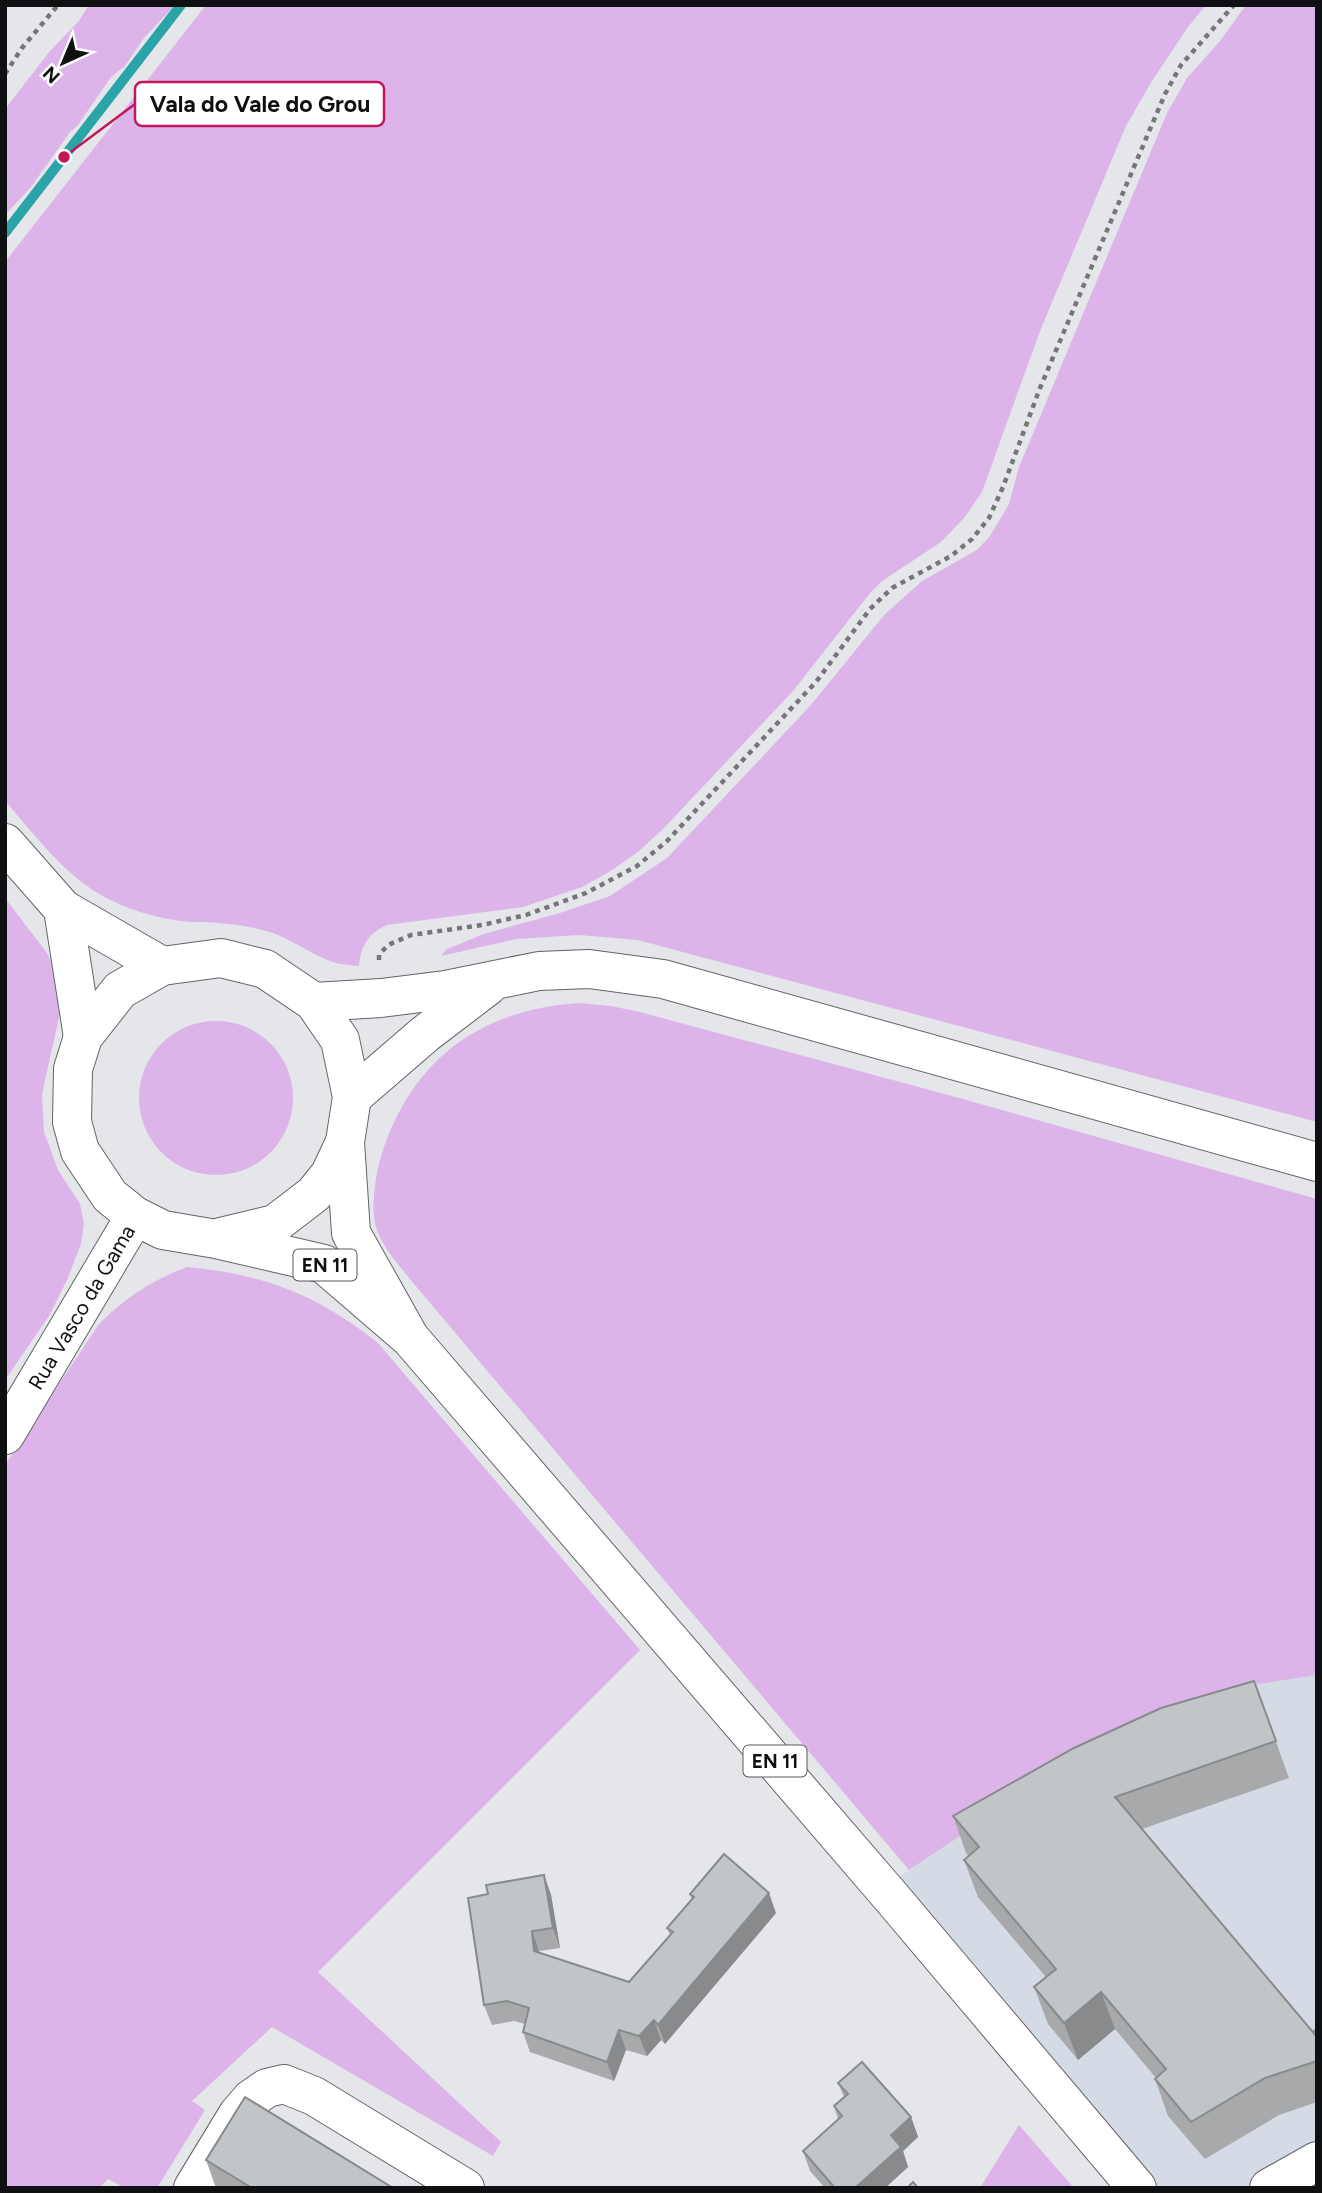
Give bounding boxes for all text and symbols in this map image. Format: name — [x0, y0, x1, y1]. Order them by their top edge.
north arrow — [28, 28, 98, 98]
text: N — [38, 61, 65, 88]
callout: Vala do Vale do Grou — [135, 82, 384, 126]
text: Vala do Vale do Grou — [150, 90, 370, 118]
street label: Rua Vasco da Gama — [23, 1220, 140, 1394]
road number: EN 11 — [294, 1250, 356, 1280]
road number: EN 11 — [744, 1746, 806, 1777]

